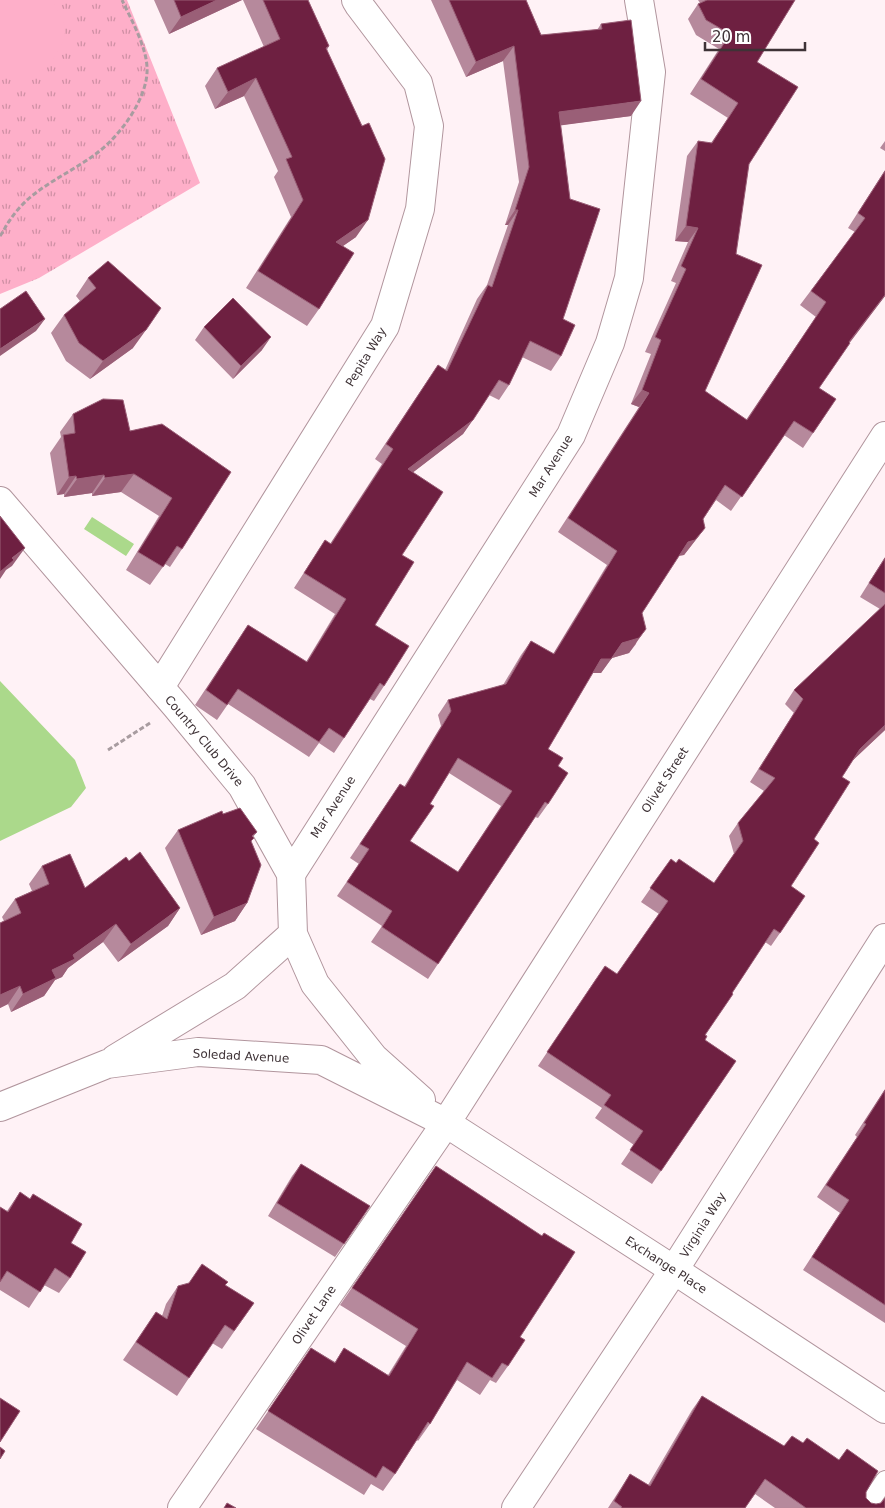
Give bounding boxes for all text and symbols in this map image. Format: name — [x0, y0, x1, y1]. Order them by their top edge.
scale bar — [705, 20, 805, 52]
text: 20 m — [712, 28, 750, 46]
street label: Pepita Way — [343, 325, 389, 389]
street label: Mar Avenue — [526, 432, 576, 500]
street label: Country Club Drive — [162, 693, 246, 789]
street label: Olivet Street — [639, 744, 692, 816]
street label: Mar Avenue — [308, 773, 358, 841]
street label: Soledad Avenue — [192, 1046, 290, 1066]
street label: Virginia Way — [677, 1190, 729, 1260]
street label: Exchange Place — [623, 1233, 709, 1297]
street label: Olivet Lane — [289, 1283, 339, 1347]

